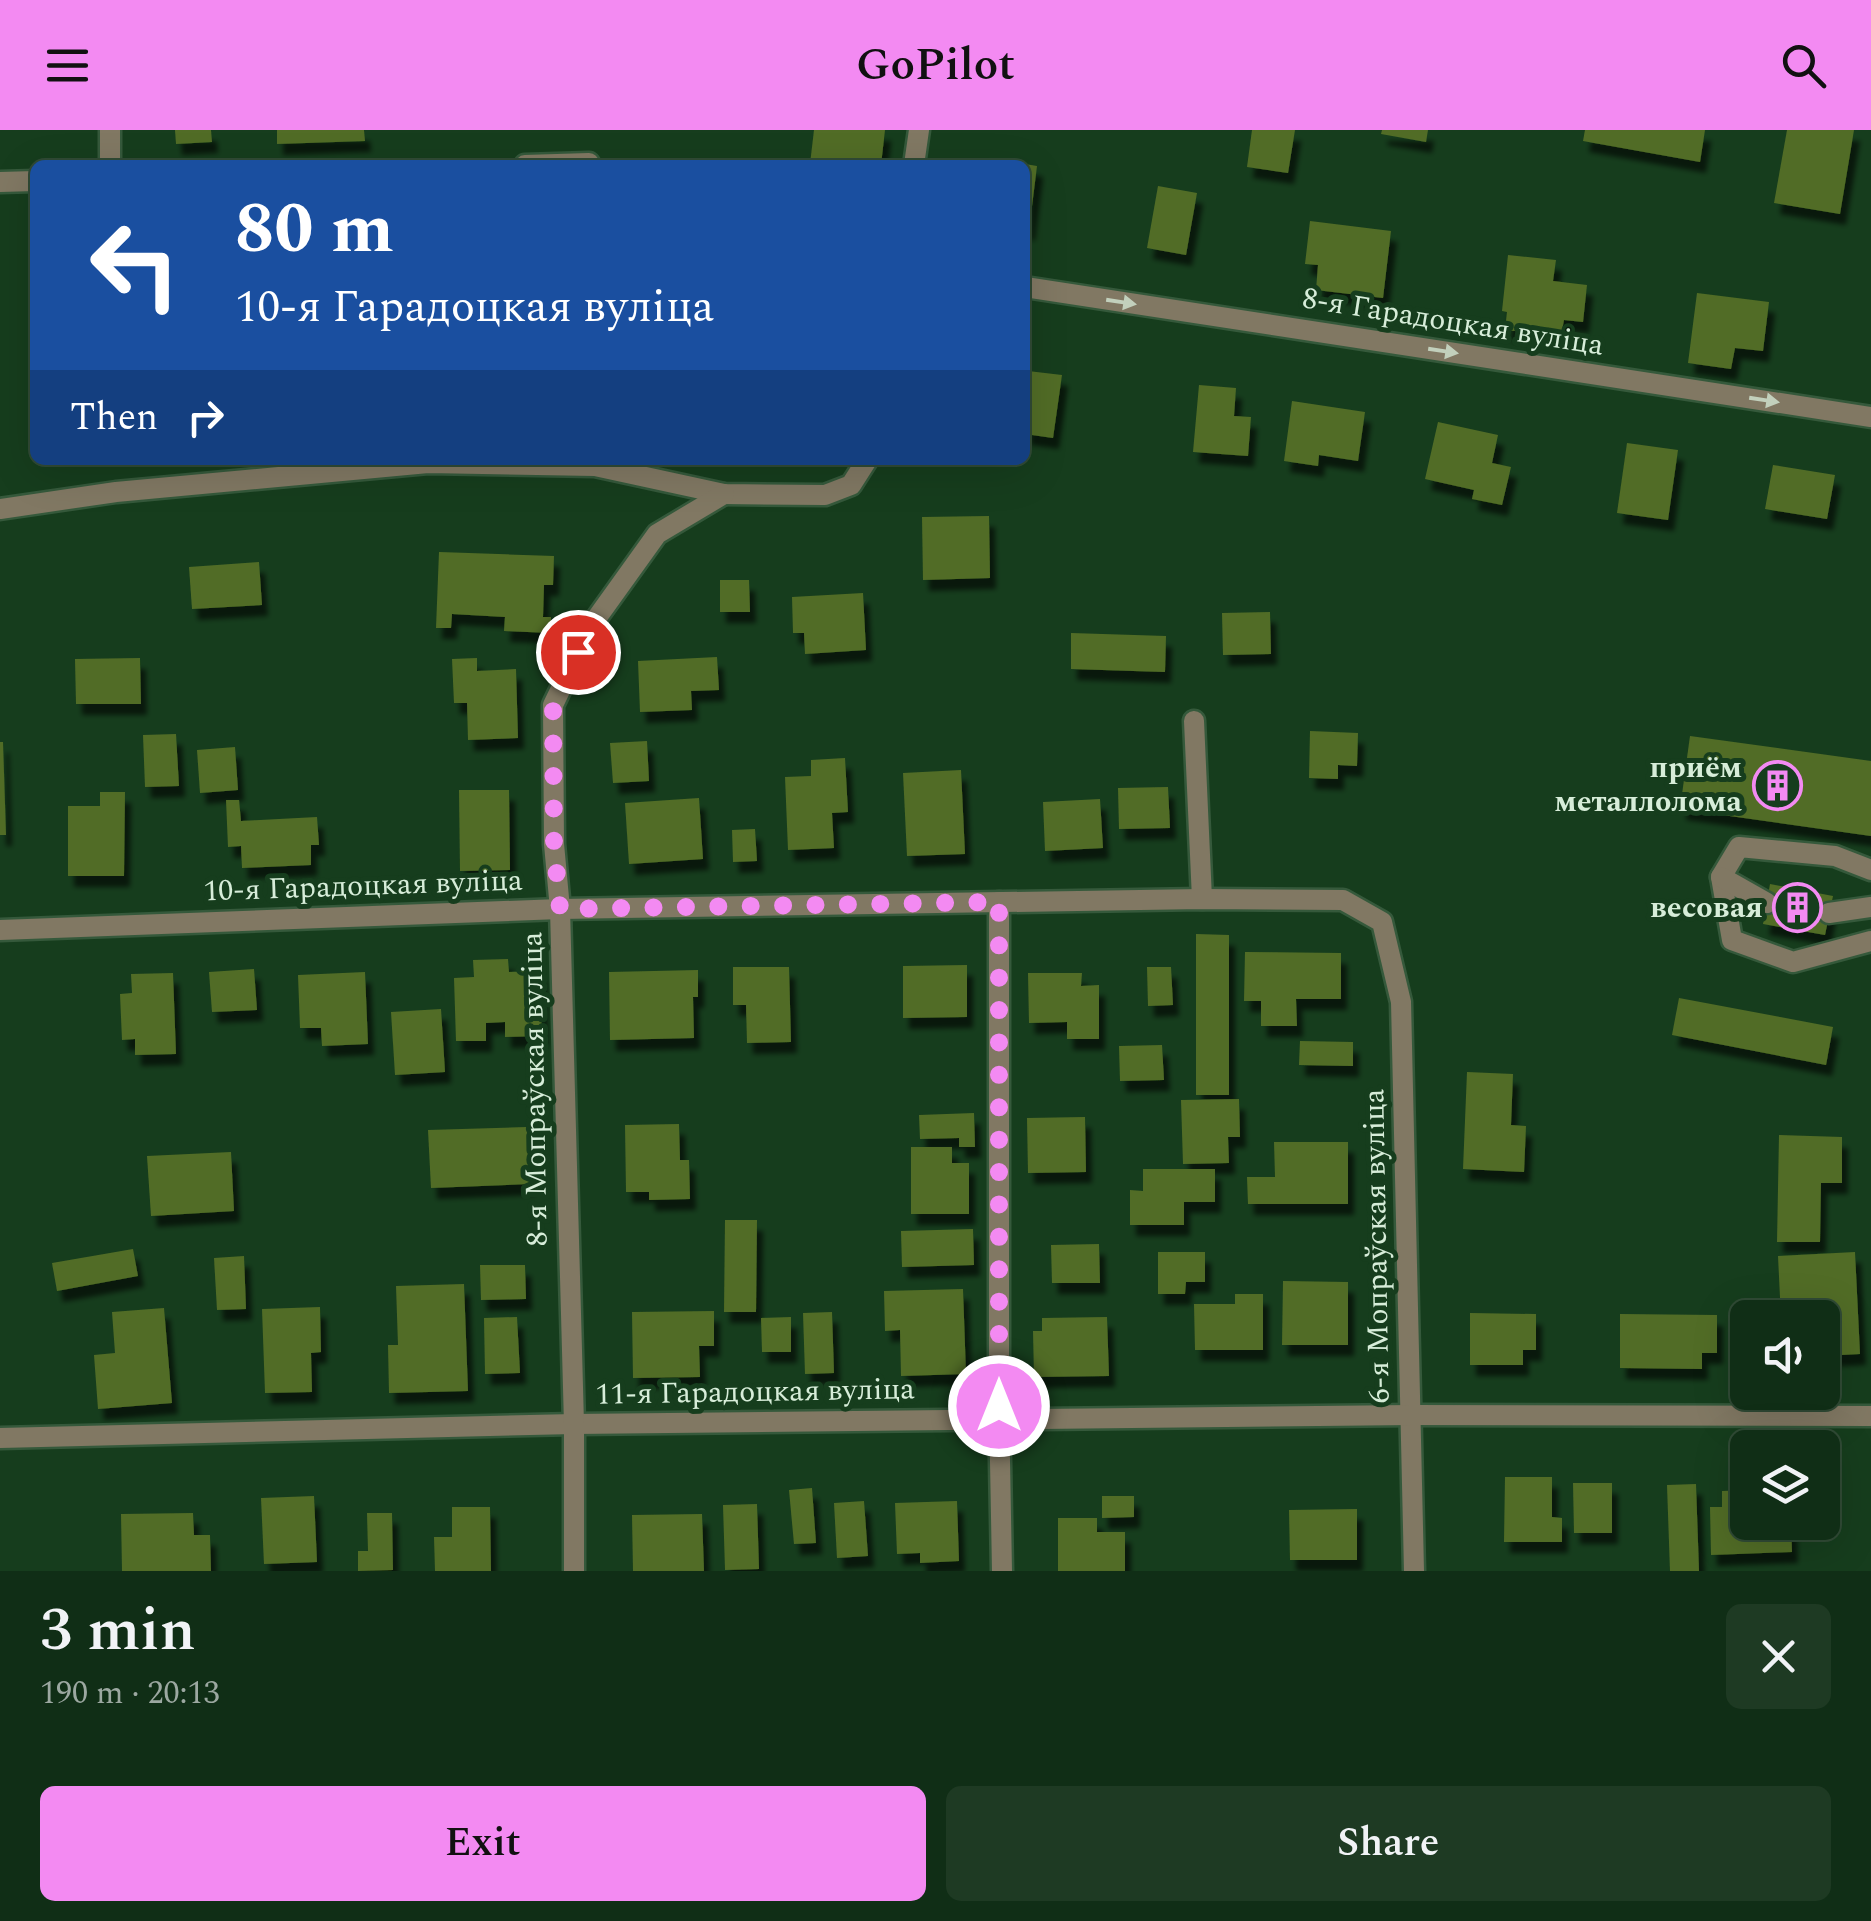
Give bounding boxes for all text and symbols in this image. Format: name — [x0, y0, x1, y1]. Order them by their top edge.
text: GoPilot — [856, 31, 1015, 100]
icon: menu — [40, 38, 95, 93]
icon: search — [1776, 38, 1831, 93]
text: 80 m — [235, 177, 394, 283]
icon: left — [70, 200, 200, 330]
text: 10-я Гарадоцкая вуліца — [235, 273, 714, 342]
street label: 8-я Гарадоцкая вуліца — [1299, 275, 1607, 369]
one-way arrow — [1106, 295, 1138, 310]
one-way arrow — [1427, 344, 1459, 359]
text: Then — [70, 389, 158, 447]
icon: right — [178, 390, 233, 445]
one-way arrow — [1749, 393, 1780, 409]
pin — [536, 610, 621, 695]
icon: arrive — [551, 625, 606, 680]
place label: приём металлолома — [1554, 745, 1743, 825]
building icon: приём металлолома — [1751, 759, 1803, 811]
street label: 10-я Гарадоцкая вуліца — [203, 857, 524, 915]
building icon: весовая — [1772, 882, 1824, 934]
place label: весовая — [1650, 885, 1763, 931]
street label: 8-я Мопраўская вуліца — [509, 931, 561, 1247]
street label: 6-я Мопраўская вуліца — [1351, 1088, 1403, 1404]
map controls — [1730, 1300, 1840, 1540]
button: sound — [1730, 1300, 1840, 1410]
position arrow — [947, 1354, 1051, 1458]
street label: 11-я Гарадоцкая вуліца — [595, 1366, 915, 1418]
button: layers — [1730, 1430, 1840, 1540]
text: 3 min — [40, 1585, 196, 1677]
button: close — [1726, 1604, 1831, 1709]
text: 190 m · 20:13 — [40, 1669, 220, 1718]
button: Exit — [40, 1786, 926, 1901]
button: Share — [946, 1786, 1831, 1901]

